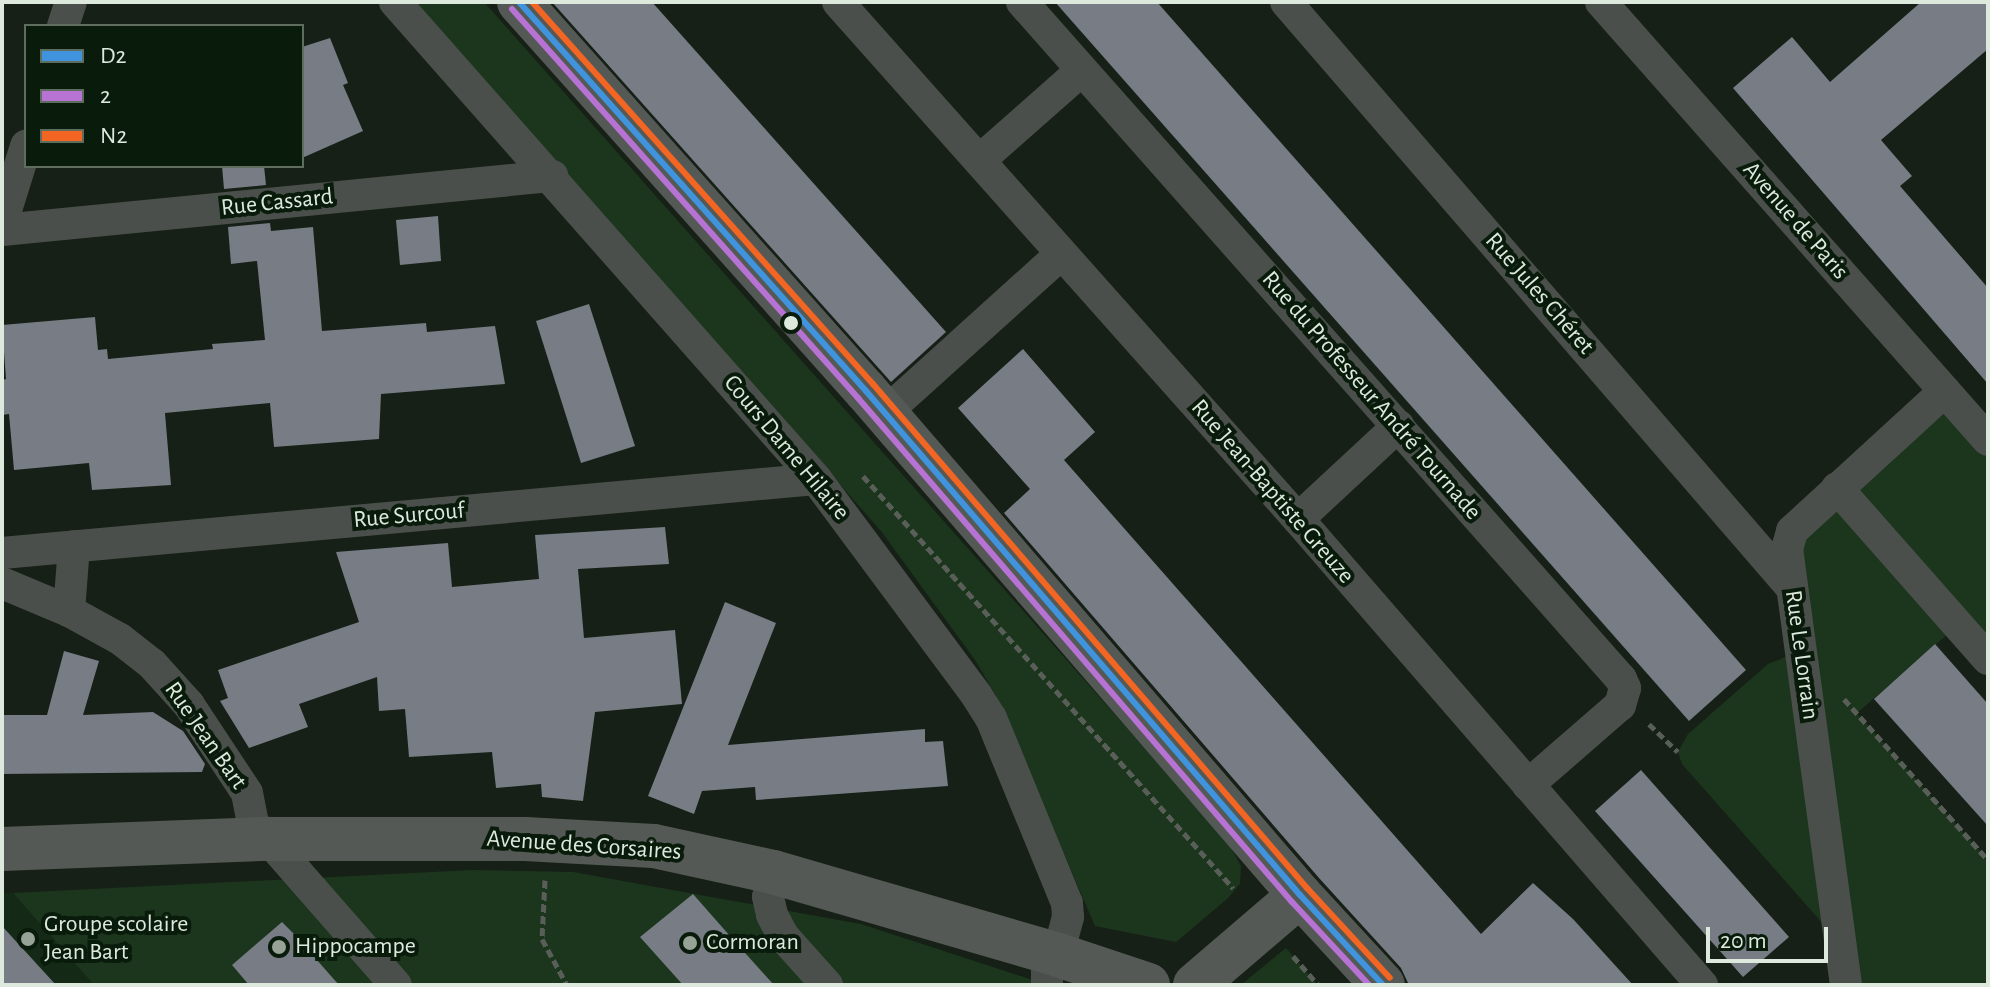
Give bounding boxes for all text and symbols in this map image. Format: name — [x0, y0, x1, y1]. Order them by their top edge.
legend — [24, 24, 304, 168]
text: D2 — [100, 44, 126, 68]
text: 2 — [100, 84, 111, 108]
text: N2 — [100, 124, 127, 148]
street label: Avenue de Paris — [1736, 156, 1854, 286]
street label: Rue Cassard — [220, 183, 334, 223]
street label: Rue Jules Chéret — [1478, 227, 1600, 361]
street label: Rue du Professeur André Tournade — [1255, 266, 1487, 526]
unlabelled marker — [783, 315, 799, 331]
street label: Cours Dame Hilaire — [717, 369, 855, 527]
street label: Rue Jean-Baptiste Greuze — [1184, 394, 1360, 590]
street label: Rue Surcouf — [352, 497, 466, 535]
street label: Rue Le Lorrain — [1778, 588, 1824, 722]
street label: Rue Jean Bart — [158, 677, 252, 795]
street label: Avenue des Corsaires — [486, 825, 682, 867]
place label: Groupe scolaire Jean Bart — [44, 911, 188, 967]
scale bar — [1710, 911, 1832, 961]
place label: Cormoran — [706, 929, 799, 957]
text: 20 m — [1720, 929, 1767, 953]
marker: Groupe scolaire Jean Bart — [19, 930, 37, 948]
place label: Hippocampe — [295, 933, 416, 961]
marker: Cormoran — [681, 934, 699, 952]
marker: Hippocampe — [270, 938, 288, 956]

